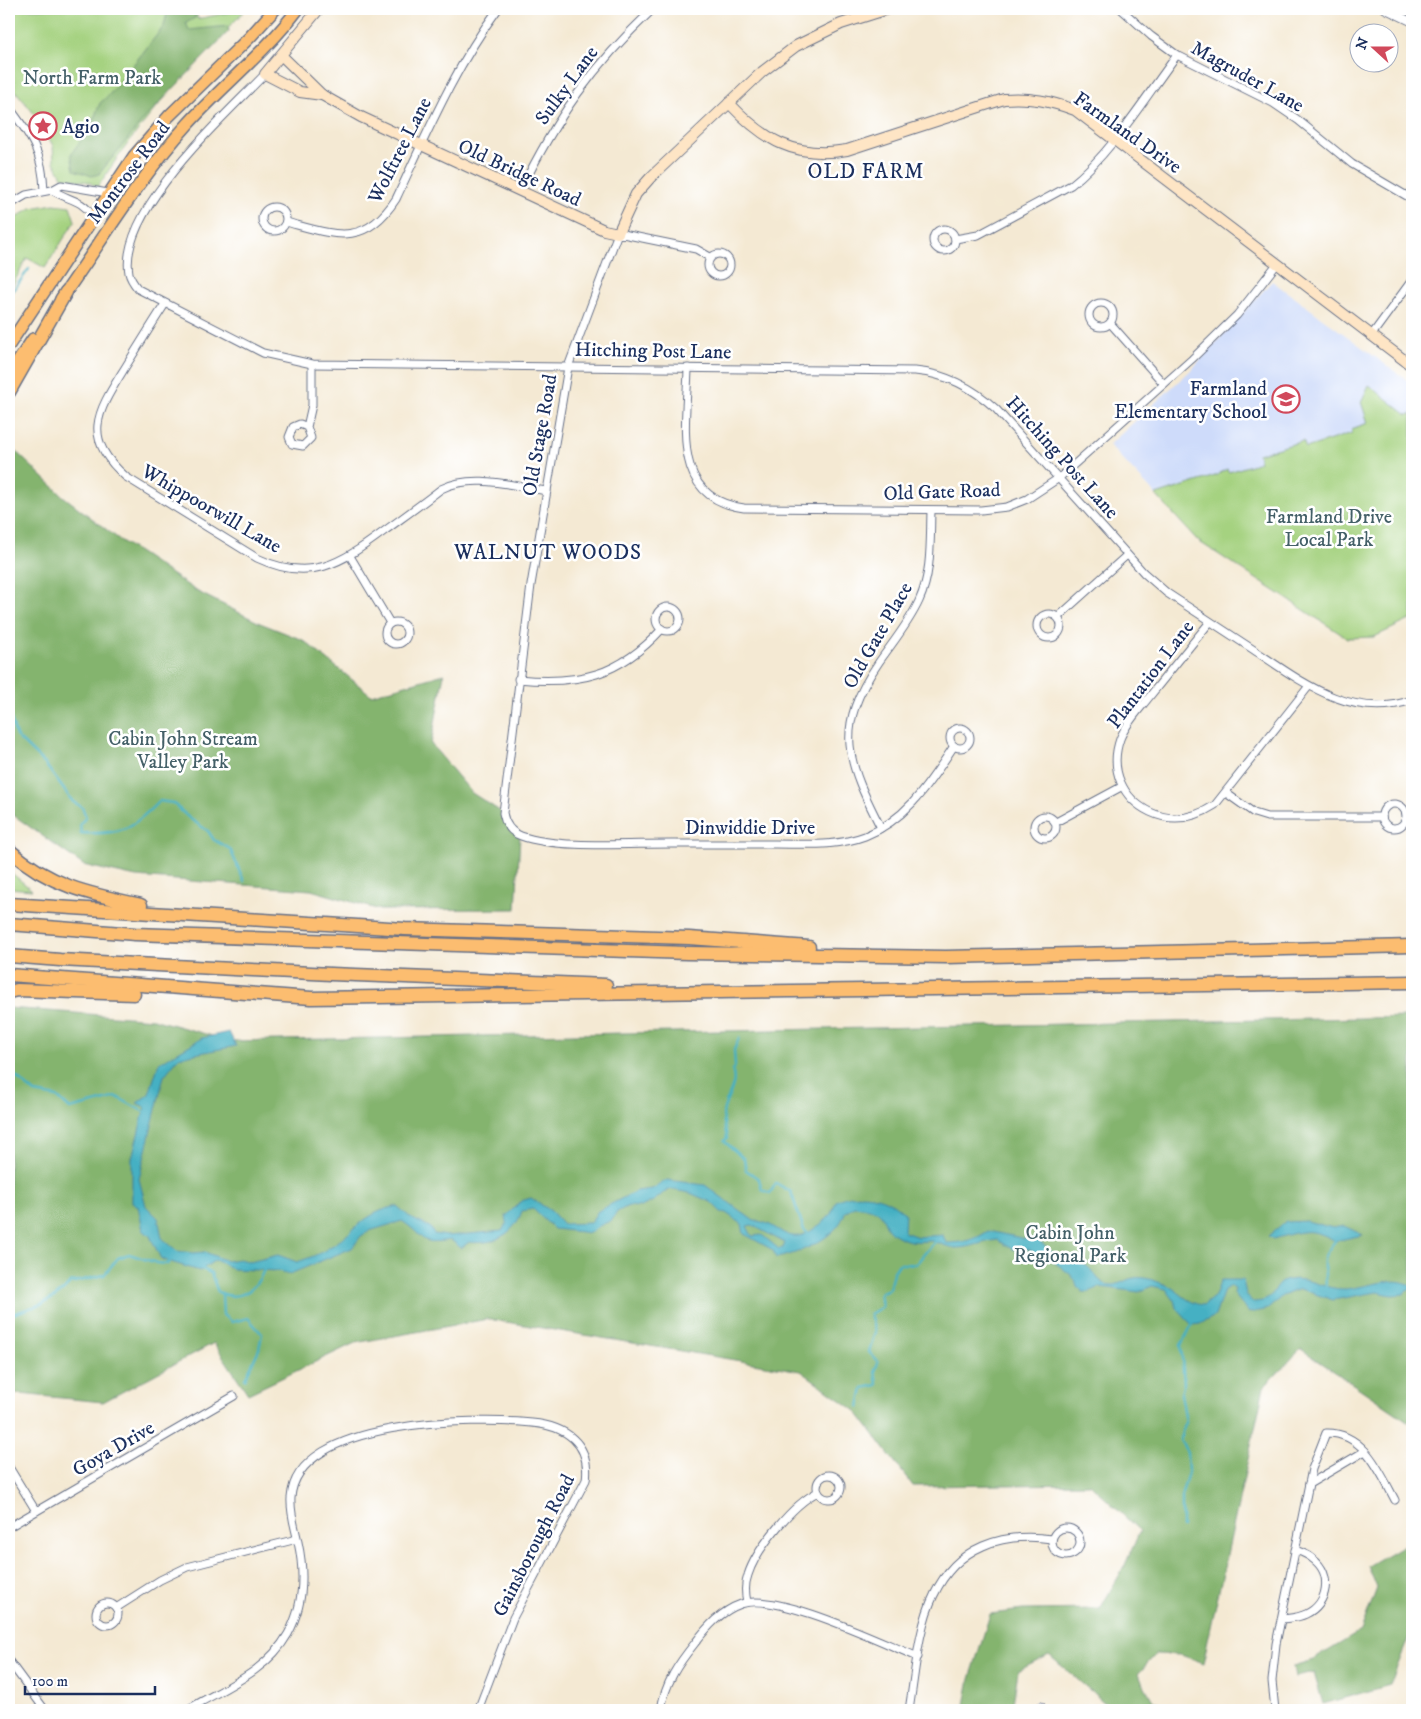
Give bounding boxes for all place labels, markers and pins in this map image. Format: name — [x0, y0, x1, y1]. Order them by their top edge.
place icon: Agio — [28, 111, 58, 141]
place label: Agio — [62, 115, 99, 140]
place label: Farmland Elementary School — [1114, 377, 1267, 425]
school or university icon: Farmland Elementary School — [1271, 384, 1301, 414]

